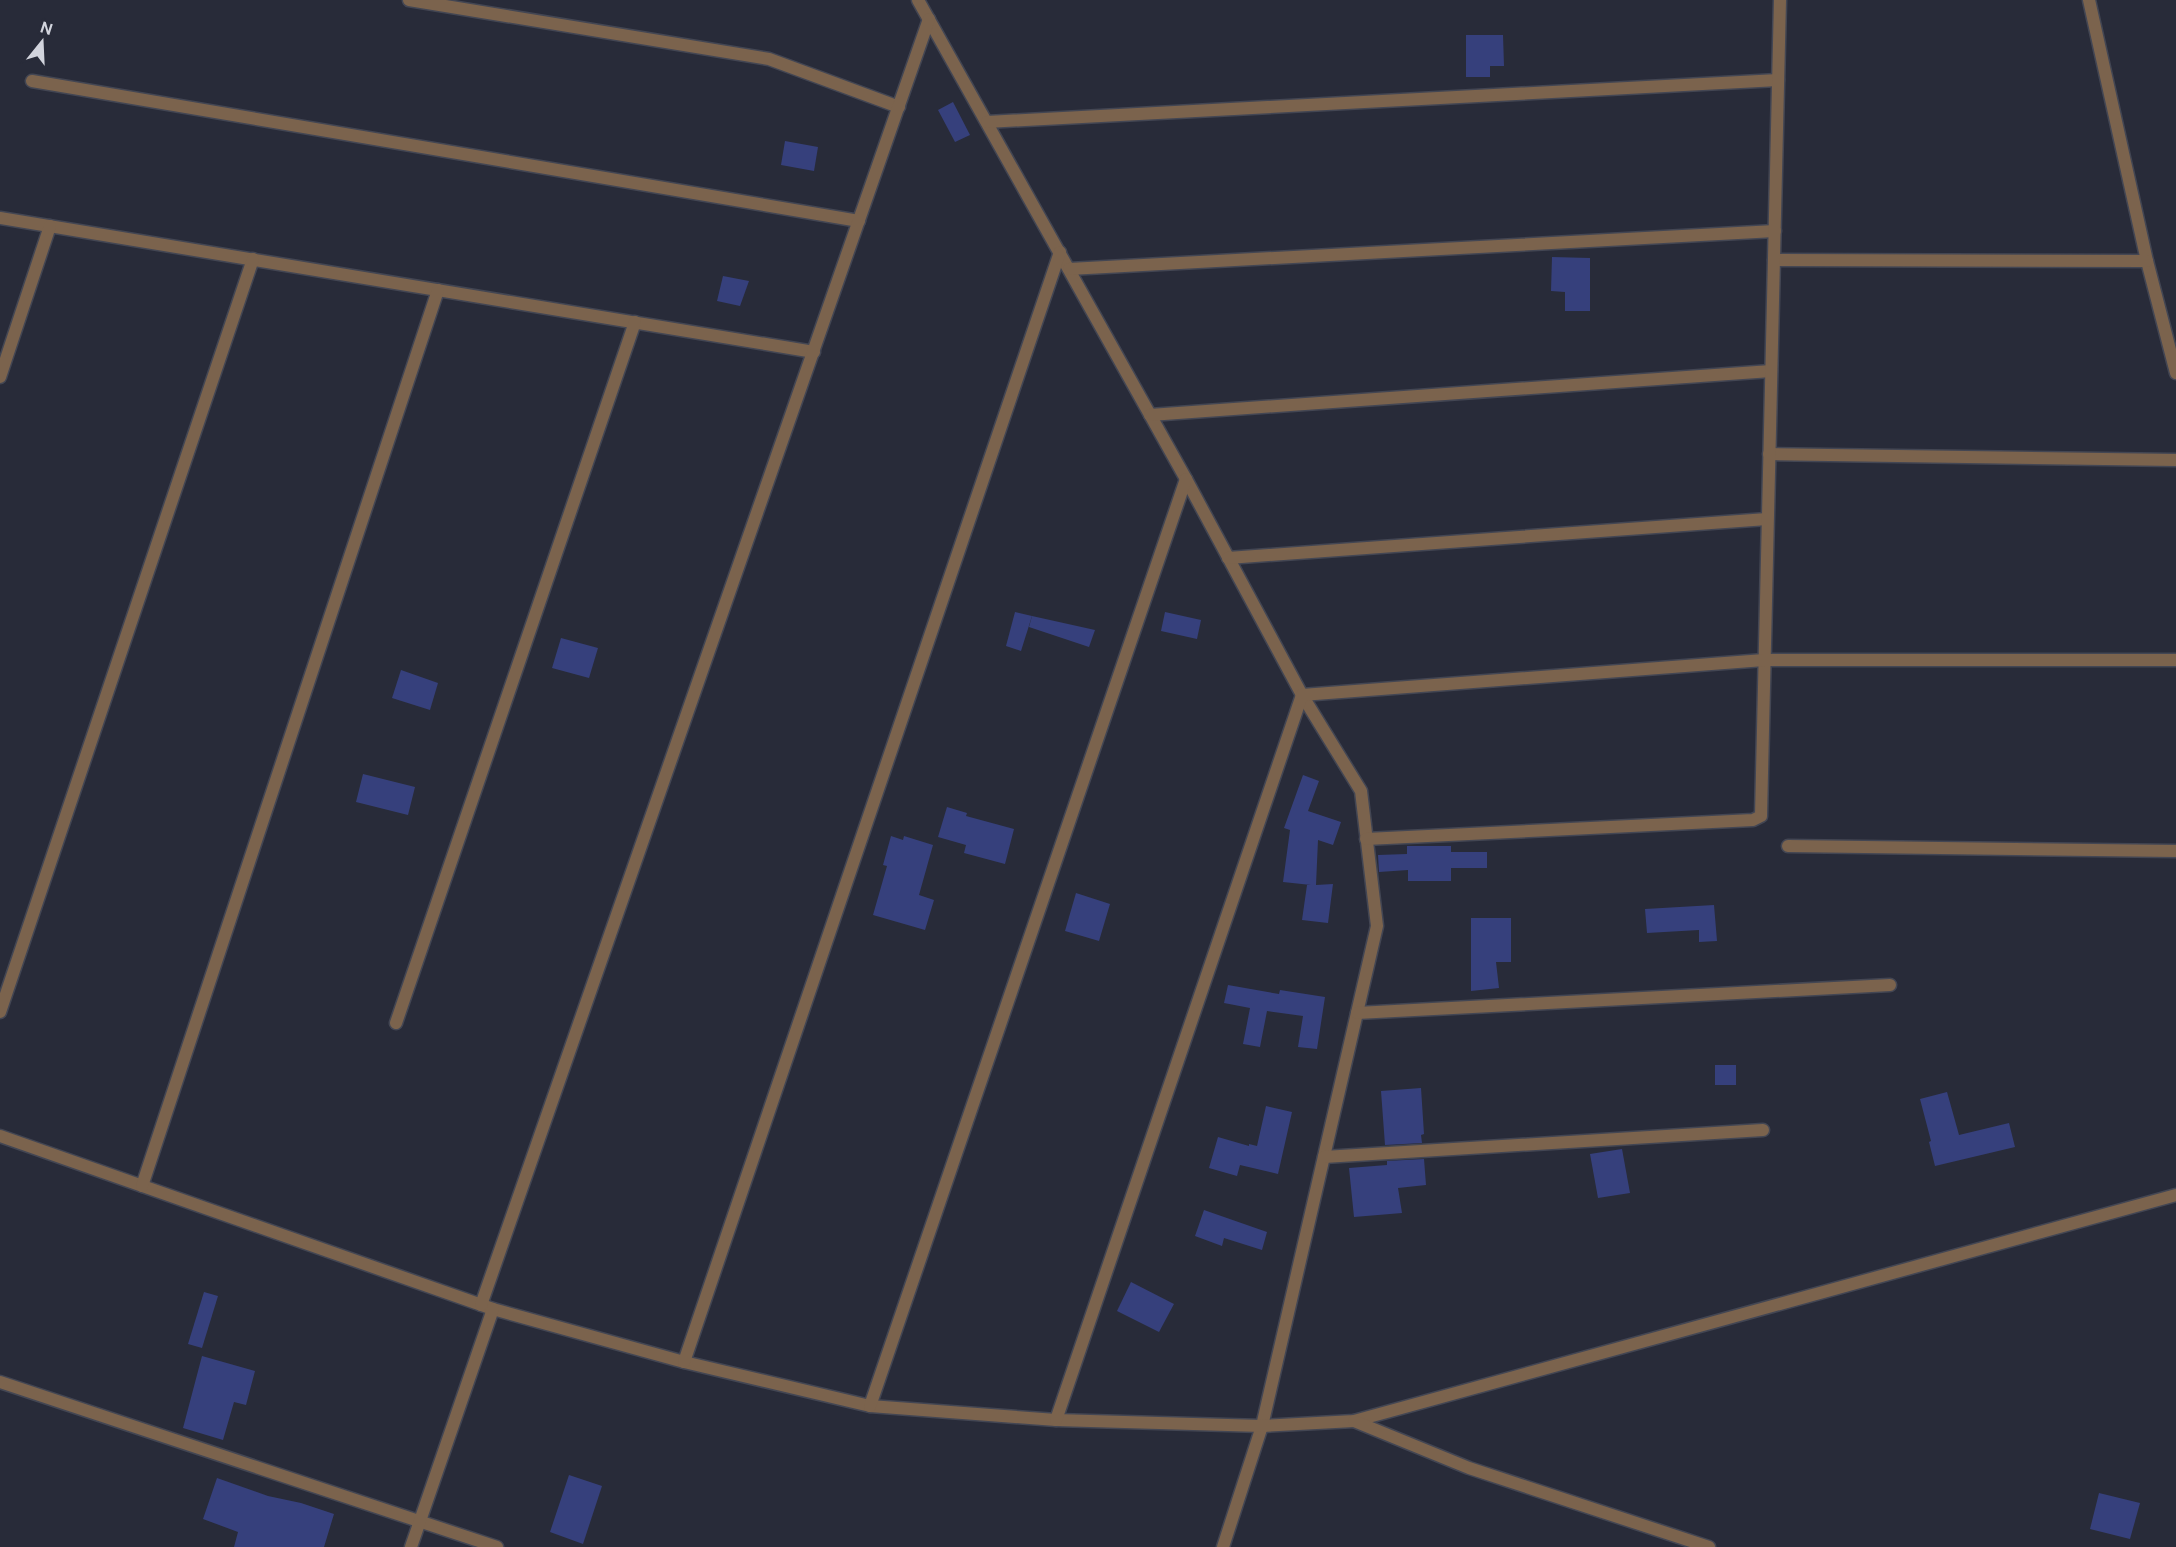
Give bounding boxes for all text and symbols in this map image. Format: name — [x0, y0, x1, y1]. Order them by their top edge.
north arrow — [12, 12, 72, 72]
text: N — [38, 16, 55, 40]

